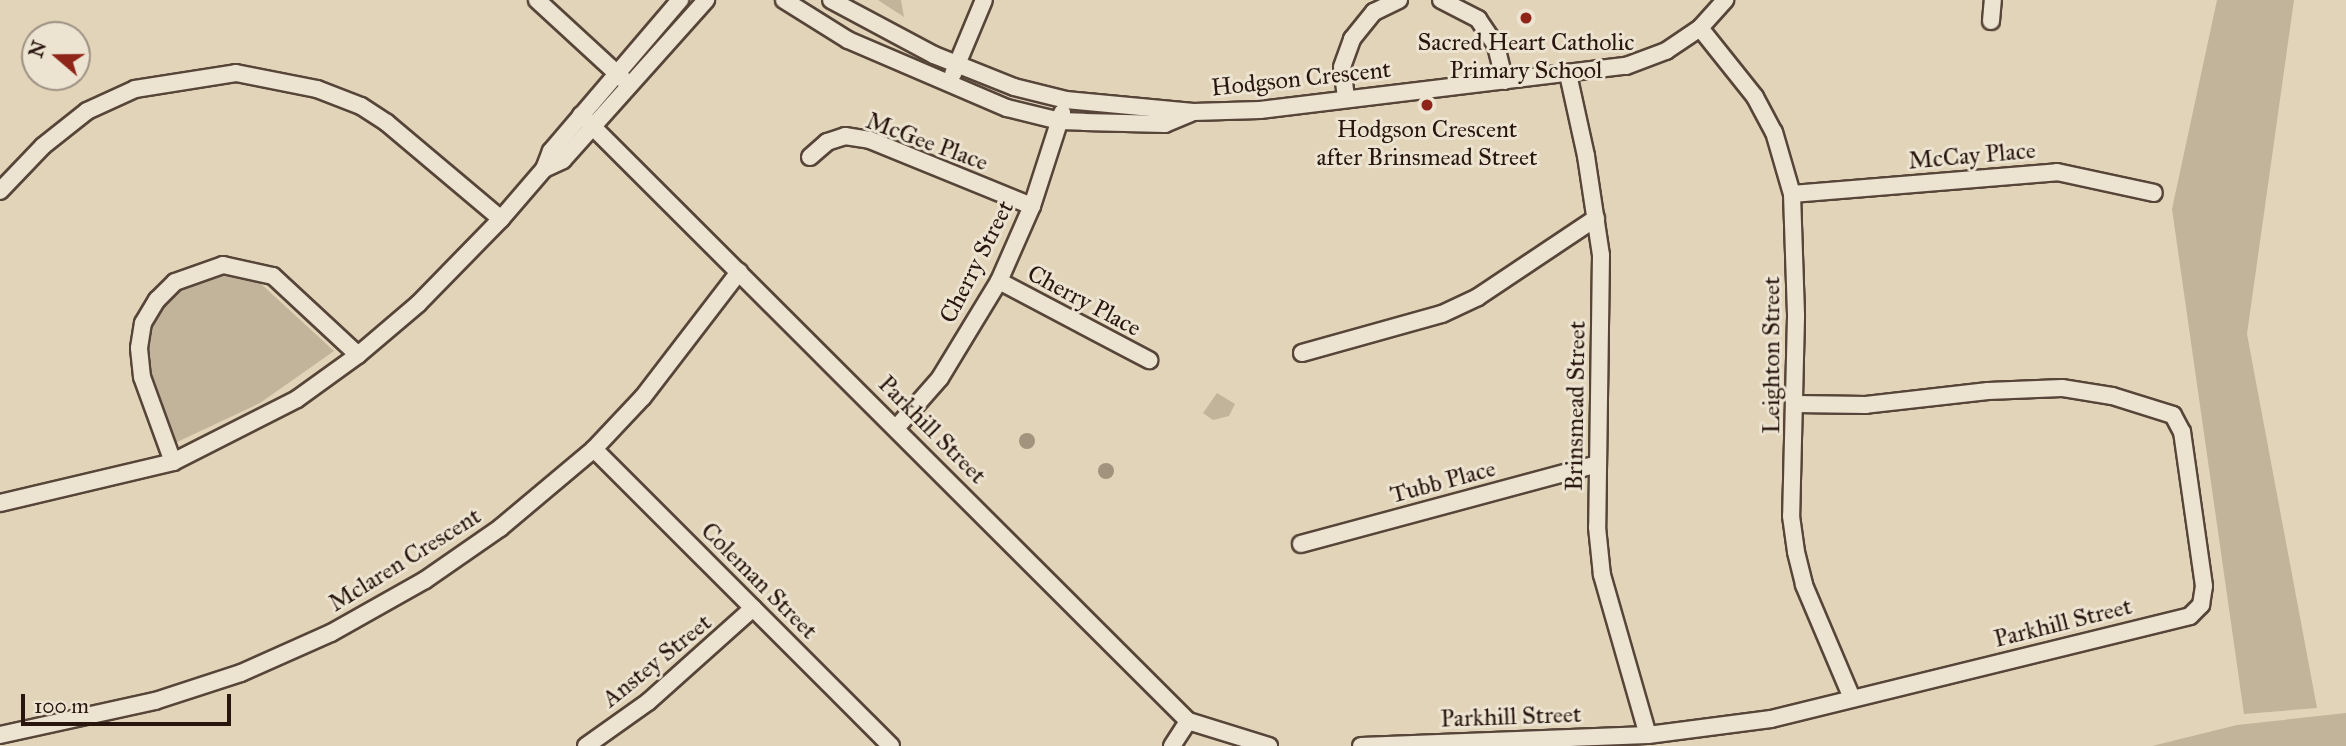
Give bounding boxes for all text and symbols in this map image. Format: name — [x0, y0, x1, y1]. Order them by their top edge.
marker: Sacred Heart Catholic Primary School — [1518, 10, 1534, 26]
north arrow — [21, 21, 91, 91]
place label: Sacred Heart Catholic Primary School — [1418, 29, 1634, 85]
text: N — [24, 38, 51, 61]
street label: Hodgson Crescent — [1210, 55, 1392, 103]
marker: Hodgson Crescent after Brinsmead Street — [1419, 97, 1435, 113]
street label: McGee Place — [862, 107, 992, 177]
place label: Hodgson Crescent after Brinsmead Street — [1316, 116, 1538, 172]
street label: McCay Place — [1907, 136, 2037, 176]
street label: Cherry Street — [934, 196, 1020, 328]
street label: Cherry Place — [1022, 259, 1146, 343]
street label: Leighton Street — [1758, 276, 1786, 434]
street label: Brinsmead Street — [1560, 321, 1592, 491]
street label: Parkhill Street — [872, 370, 992, 490]
street label: Tubb Place — [1387, 454, 1499, 510]
street label: Mclaren Crescent — [324, 502, 486, 618]
street label: Coleman Street — [695, 517, 823, 645]
street label: Parkhill Street — [1991, 592, 2135, 654]
street label: Anstey Street — [597, 608, 717, 714]
scale bar — [24, 680, 234, 724]
text: 100 m — [34, 693, 89, 719]
street label: Parkhill Street — [1440, 700, 1582, 734]

